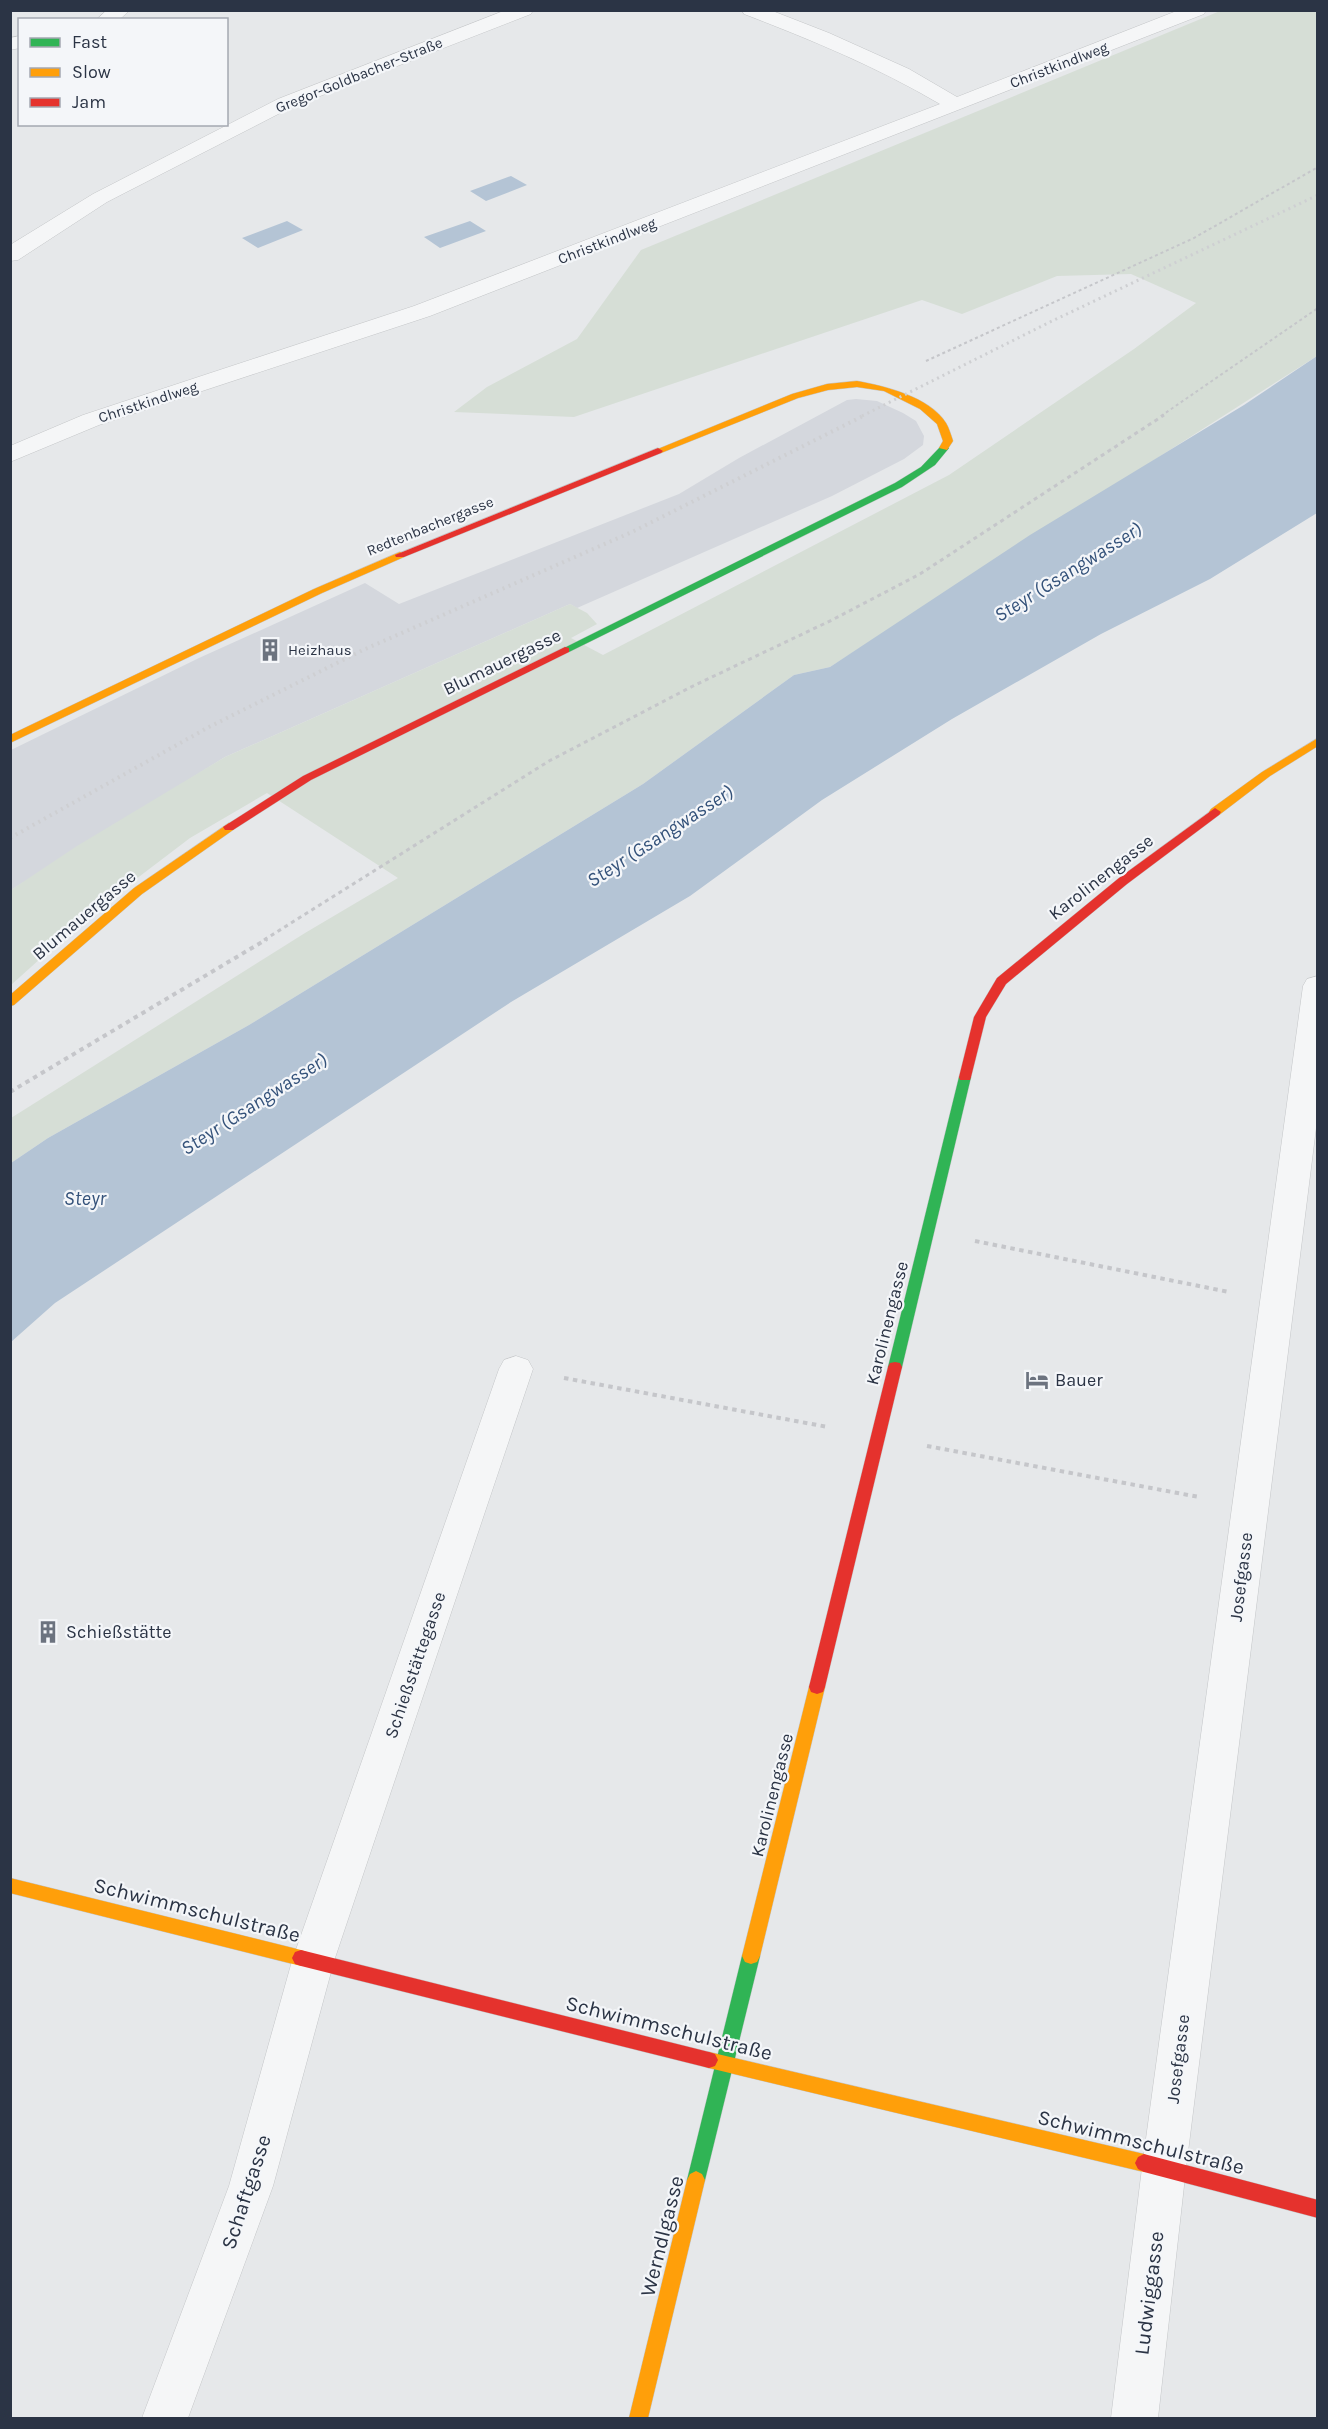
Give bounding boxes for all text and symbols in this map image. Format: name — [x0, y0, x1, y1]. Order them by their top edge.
legend — [18, 18, 228, 126]
text: Fast — [72, 31, 107, 53]
street label: Gregor-Goldbacher-Straße — [273, 33, 445, 117]
street label: Christkindlweg — [1007, 38, 1111, 92]
text: Slow — [72, 61, 111, 83]
text: Jam — [72, 91, 106, 113]
street label: Christkindlweg — [555, 214, 659, 268]
street label: Christkindlweg — [96, 377, 201, 427]
street label: Redtenbachergasse — [364, 492, 496, 560]
water label: Steyr (Gsangwasser) — [990, 517, 1146, 627]
street label: Blumauergasse — [439, 624, 565, 700]
building icon: Heizhaus — [257, 637, 283, 663]
place label: Heizhaus — [288, 641, 352, 659]
water label: Steyr (Gsangwasser) — [582, 780, 738, 892]
street label: Karolinengasse — [1044, 829, 1158, 925]
street label: Blumauergasse — [28, 865, 140, 965]
water label: Steyr (Gsangwasser) — [176, 1048, 332, 1160]
water label: Steyr — [64, 1187, 107, 1210]
street label: Karolinengasse — [861, 1259, 913, 1387]
hotel icon: Bauer — [1024, 1367, 1050, 1393]
place label: Bauer — [1055, 1369, 1103, 1391]
street label: Josefgasse — [1225, 1531, 1257, 1623]
street label: Schießstättegasse — [380, 1589, 450, 1741]
building icon: Schießstätte — [35, 1619, 61, 1645]
place label: Schießstätte — [66, 1621, 172, 1643]
street label: Karolinengasse — [746, 1731, 798, 1859]
street label: Schwimmschulstraße — [91, 1873, 303, 1947]
street label: Schwimmschulstraße — [563, 1991, 775, 2065]
street label: Josefgasse — [1162, 2013, 1194, 2105]
street label: Schwimmschulstraße — [1035, 2105, 1247, 2179]
street label: Schaftgasse — [216, 2132, 276, 2252]
street label: Werndlgasse — [635, 2173, 689, 2299]
street label: Ludwiggasse — [1129, 2230, 1169, 2356]

